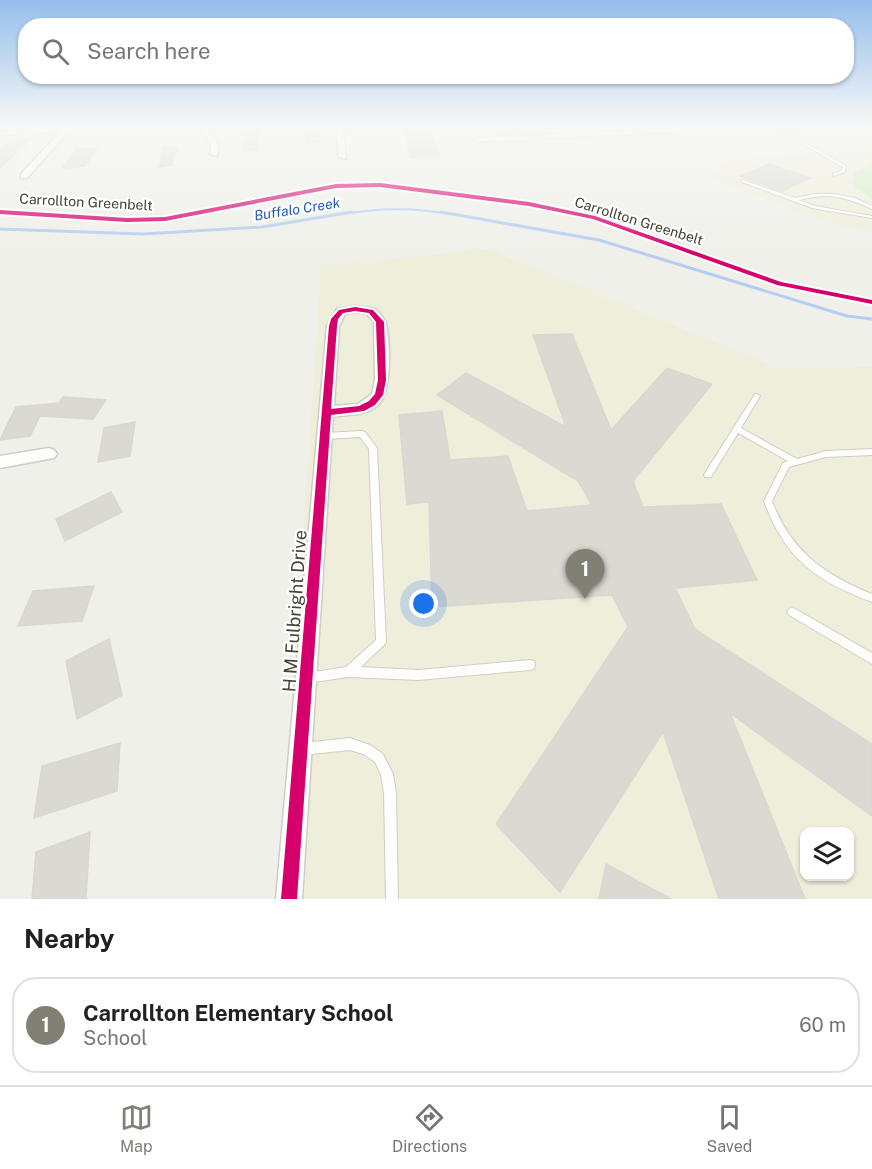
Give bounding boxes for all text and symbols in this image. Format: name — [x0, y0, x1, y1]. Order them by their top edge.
search box — [18, 18, 854, 84]
icon: search — [39, 35, 72, 68]
text: Search here — [87, 38, 211, 64]
street label: Carrollton Greenbelt — [19, 191, 153, 213]
water label: Buffalo Creek — [253, 194, 342, 224]
street label: Carrollton Greenbelt — [573, 194, 705, 248]
street label: H M Fulbright Drive — [278, 529, 311, 693]
pin: 1 — [566, 550, 604, 599]
your location — [409, 589, 438, 618]
map controls — [800, 827, 854, 881]
button: layers — [800, 827, 854, 881]
text: Nearby — [24, 923, 114, 954]
text: Carrollton Elementary School — [83, 1000, 393, 1026]
text: 1 — [41, 1013, 50, 1037]
text: 60 m — [799, 1013, 846, 1037]
text: School — [83, 1026, 147, 1050]
tab: Map — [120, 1101, 153, 1156]
tab: Directions — [392, 1101, 467, 1156]
tab: Saved — [707, 1101, 752, 1156]

